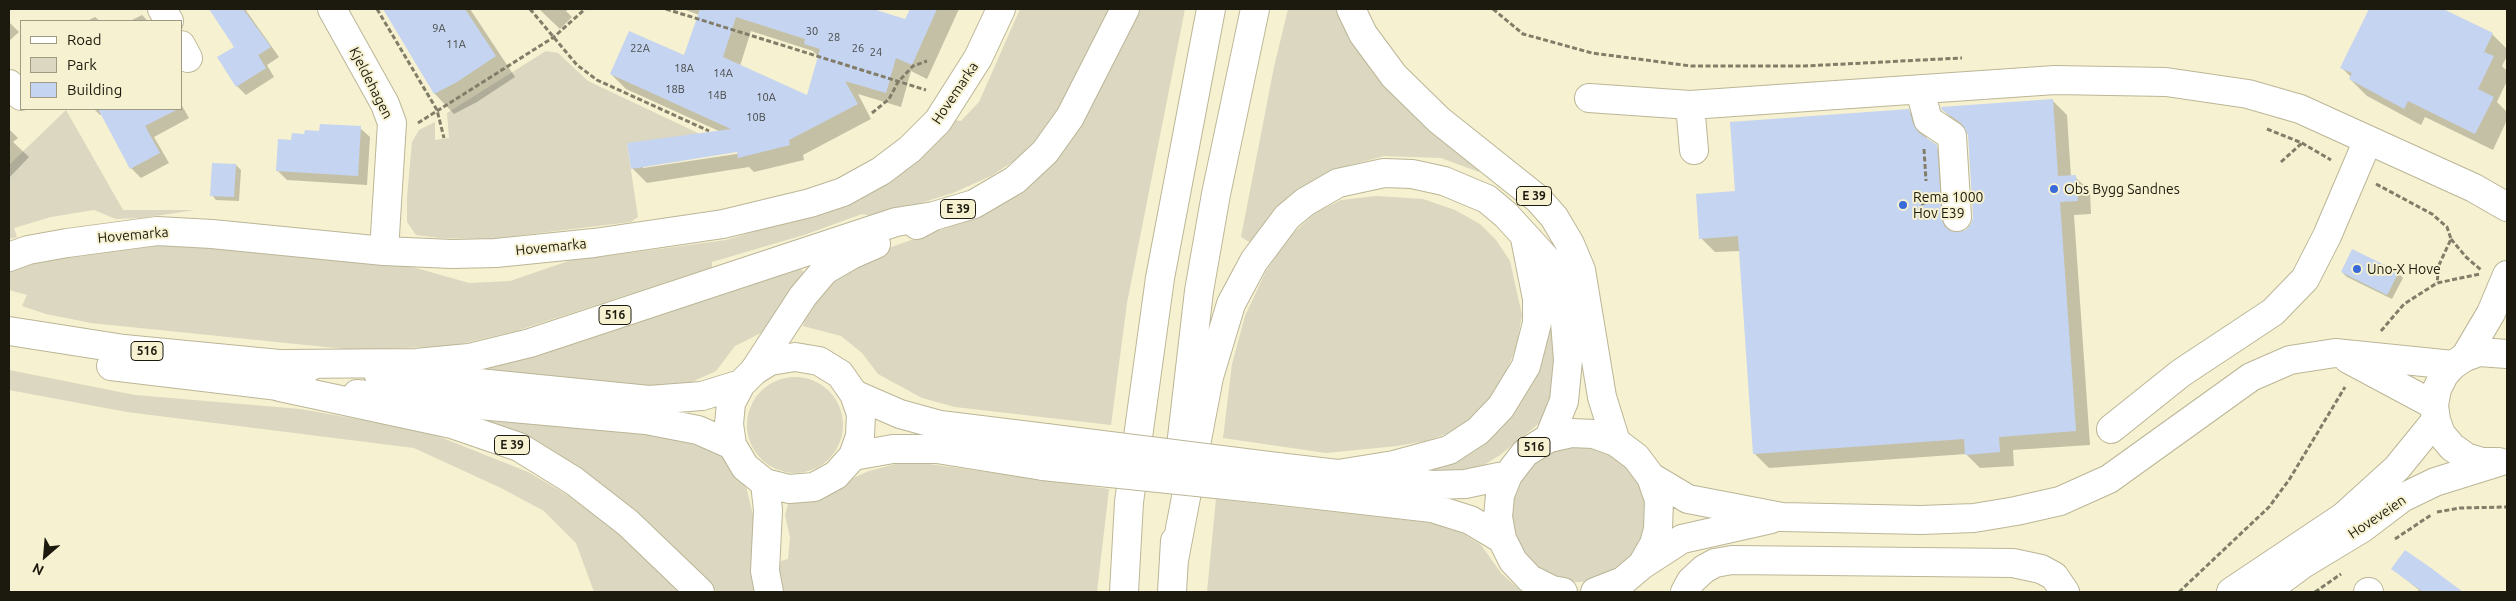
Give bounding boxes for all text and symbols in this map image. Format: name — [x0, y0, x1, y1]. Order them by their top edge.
legend — [20, 20, 182, 110]
house number: 9A — [432, 21, 446, 35]
house number: 30 — [806, 24, 818, 38]
house number: 28 — [828, 30, 840, 44]
text: Road — [67, 31, 102, 48]
house number: 11A — [446, 37, 466, 51]
house number: 22A — [630, 41, 650, 55]
house number: 26 — [852, 41, 864, 55]
street label: Kjeldehagen — [346, 44, 396, 122]
house number: 24 — [870, 45, 882, 59]
text: Park — [67, 56, 97, 73]
street label: Hovemarka — [928, 59, 982, 127]
house number: 18A — [674, 61, 694, 75]
house number: 14A — [713, 66, 733, 80]
text: Building — [67, 81, 122, 98]
house number: 18B — [665, 82, 685, 96]
house number: 14B — [707, 88, 727, 102]
house number: 10A — [756, 90, 776, 104]
house number: 10B — [746, 110, 766, 124]
place label: Obs Bygg Sandnes — [2064, 181, 2180, 197]
marker: Obs Bygg Sandnes — [2048, 183, 2060, 195]
road number: E 39 — [1516, 187, 1552, 206]
place label: Rema 1000 Hov E39 — [1913, 189, 1983, 222]
marker: Rema 1000 Hov E39 — [1897, 199, 1909, 211]
road number: E 39 — [940, 200, 976, 218]
street label: Hovemarka — [97, 224, 169, 246]
street label: Hovemarka — [515, 235, 587, 259]
place label: Uno-X Hove — [2367, 261, 2441, 277]
marker: Uno-X Hove — [2351, 263, 2363, 275]
road number: 516 — [599, 306, 631, 324]
road number: 516 — [131, 342, 163, 361]
road number: E 39 — [494, 436, 530, 454]
road number: 516 — [1518, 438, 1550, 457]
street label: Hoveveien — [2345, 492, 2409, 542]
north arrow — [20, 531, 70, 581]
text: N — [30, 560, 46, 579]

